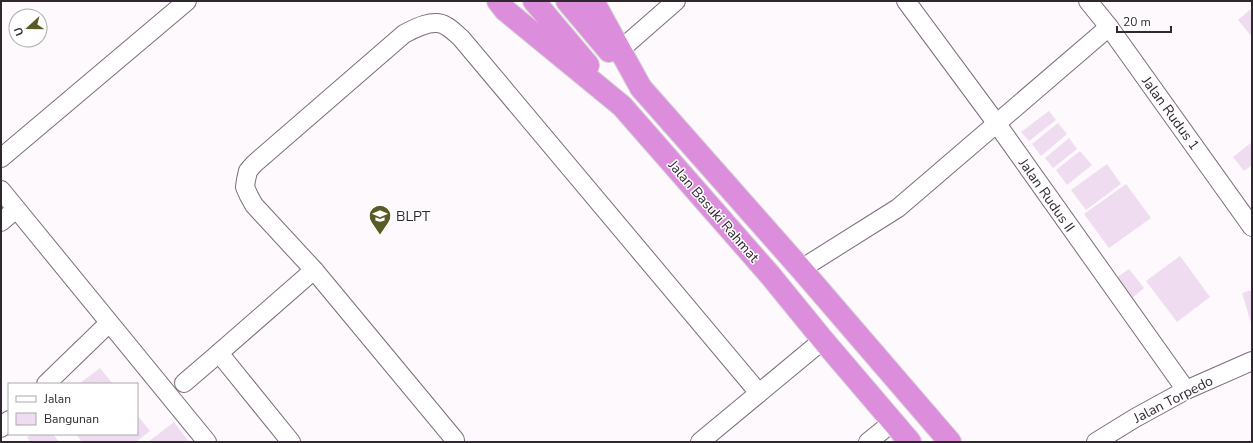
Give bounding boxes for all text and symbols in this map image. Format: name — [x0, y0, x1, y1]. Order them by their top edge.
north arrow — [8, 8, 48, 48]
scale bar — [1117, 8, 1171, 34]
text: 20 m — [1123, 14, 1151, 30]
text: U — [11, 25, 28, 38]
street label: Jalan Rudus 1 — [1137, 72, 1204, 154]
street label: Jalan Rudus II — [1014, 154, 1079, 236]
street label: Jalan Basuki Rahmat — [663, 156, 763, 266]
school or university icon: BLPT — [367, 203, 393, 236]
place label: BLPT — [396, 207, 431, 226]
street label: Jalan Torpedo — [1129, 371, 1216, 428]
legend — [8, 383, 138, 435]
text: Jalan — [43, 391, 71, 407]
text: Bangunan — [44, 411, 99, 427]

